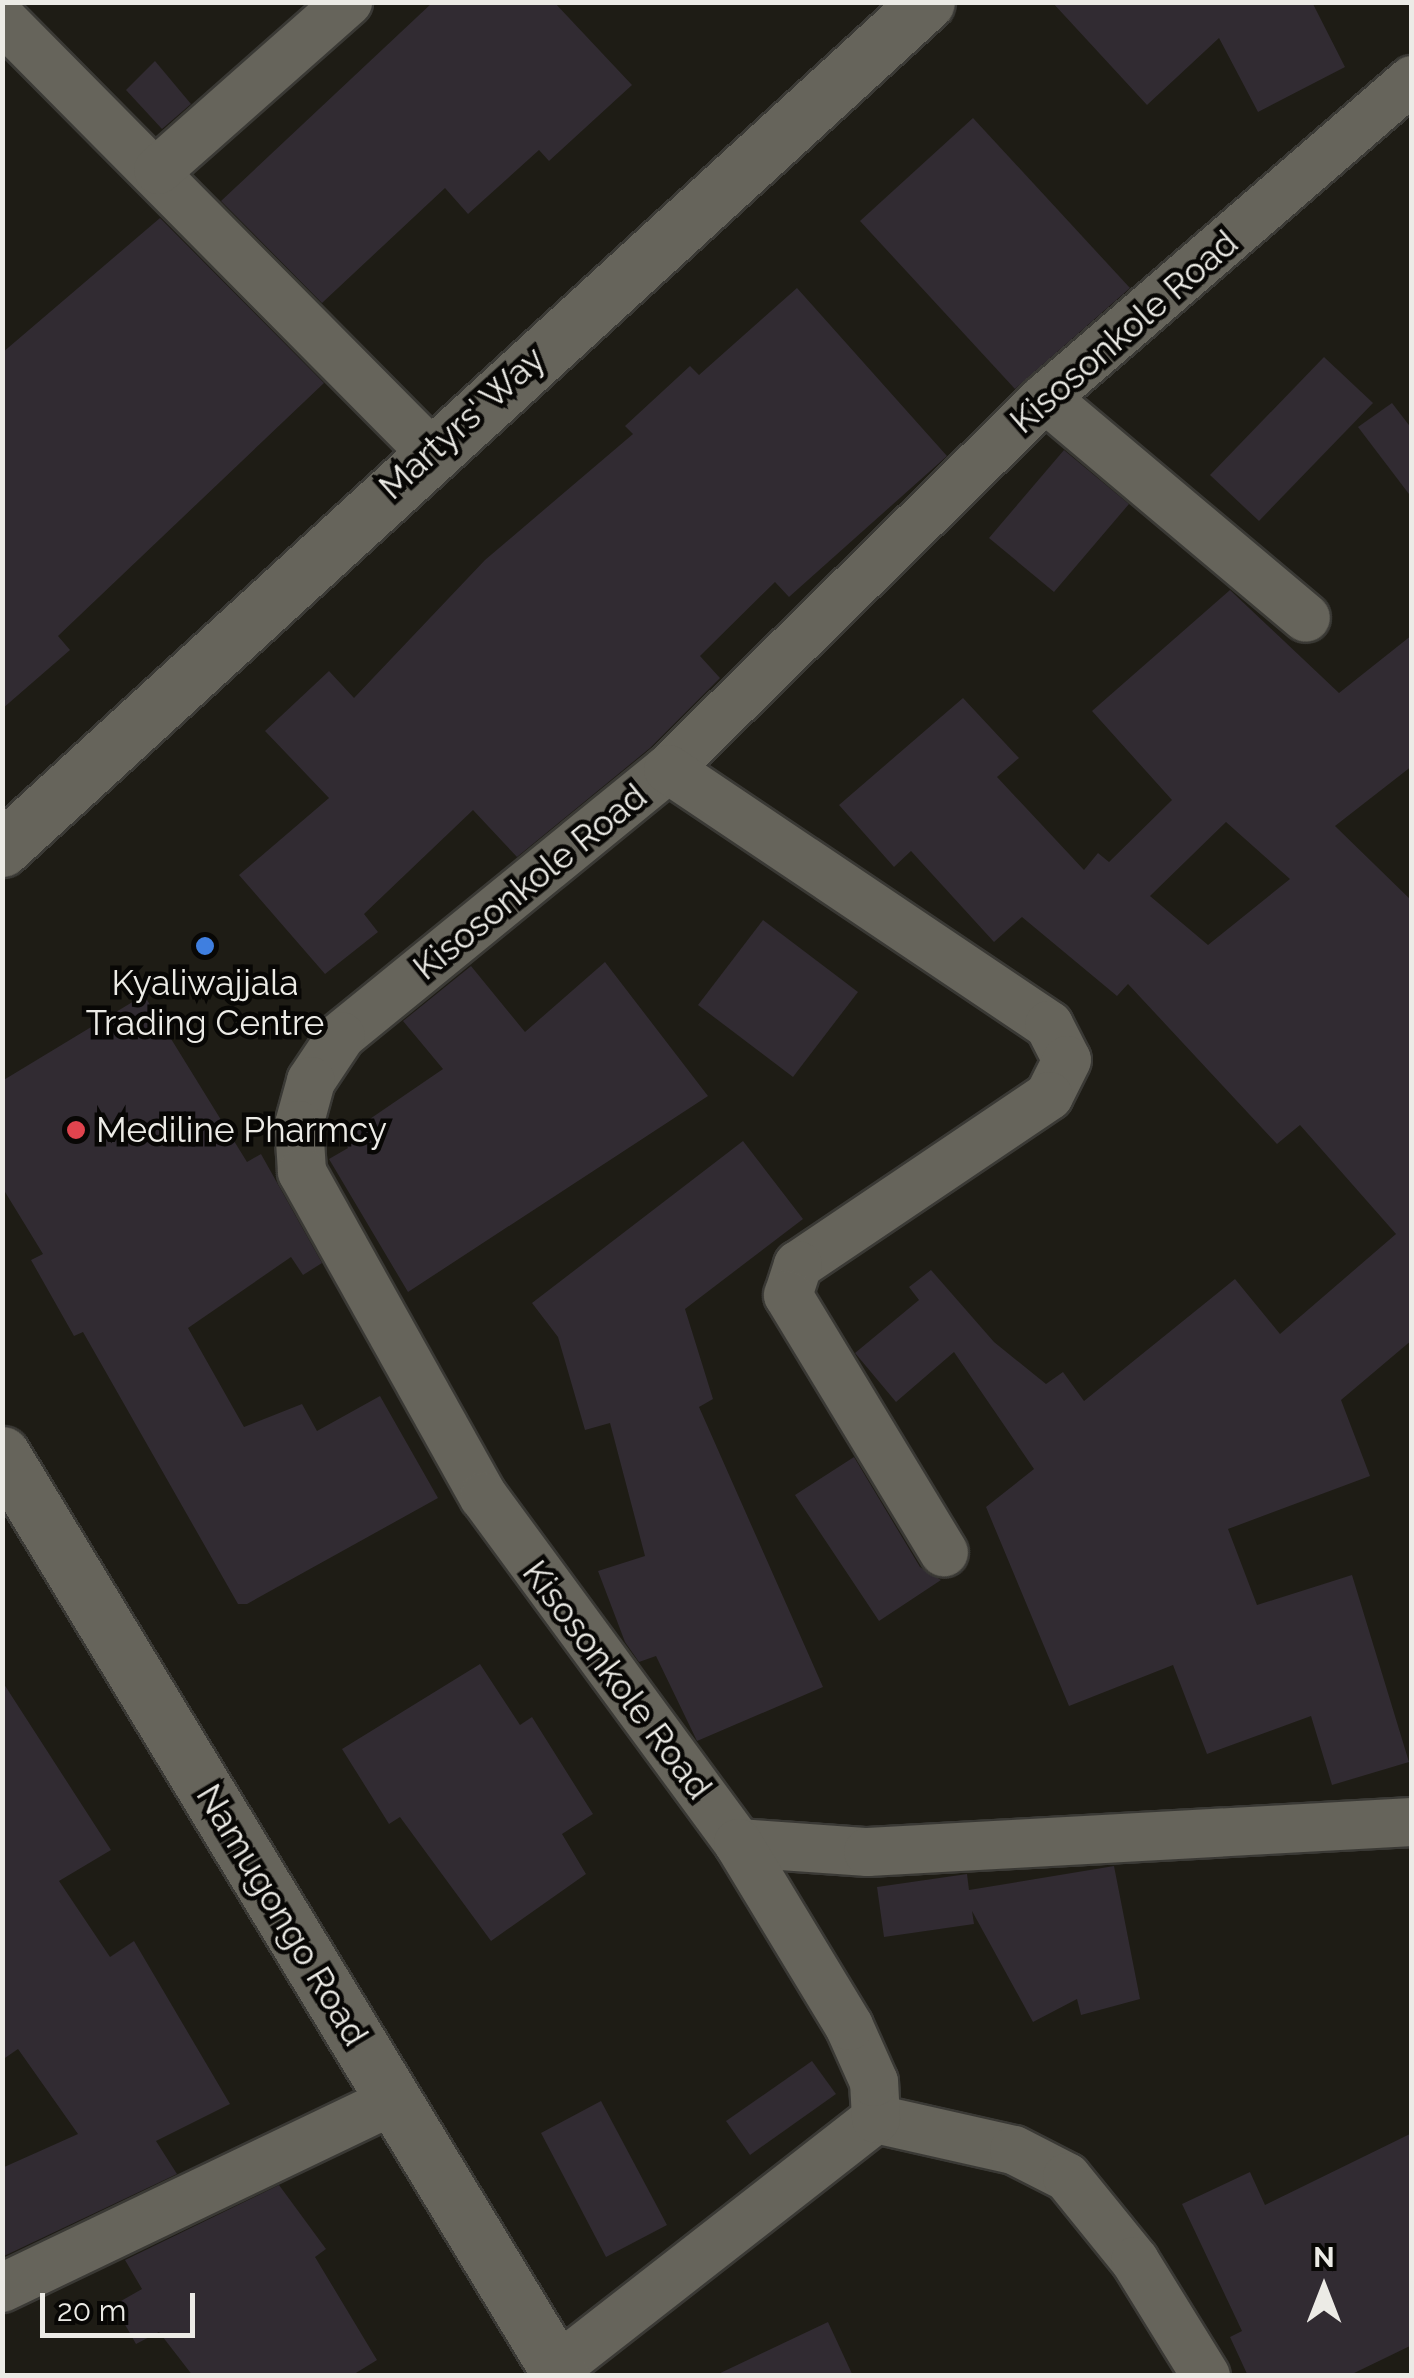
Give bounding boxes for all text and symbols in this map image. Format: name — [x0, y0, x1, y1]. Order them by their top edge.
street label: Kisosonkole Road — [1002, 222, 1246, 442]
street label: Martyrs' Way — [370, 337, 554, 509]
street label: Kisosonkole Road — [405, 775, 655, 989]
marker: Kyaliwajjala Trading Centre — [194, 935, 216, 957]
place label: Kyaliwajjala Trading Centre — [86, 962, 324, 1044]
place label: Mediline Pharmcy — [96, 1109, 387, 1151]
marker: Mediline Pharmcy — [65, 1119, 87, 1141]
street label: Kisosonkole Road — [514, 1553, 720, 1807]
street label: Namugongo Road — [187, 1777, 377, 2053]
north arrow — [1274, 2238, 1374, 2338]
text: N — [1313, 2241, 1335, 2274]
scale bar — [45, 2273, 200, 2335]
text: 20 m — [57, 2293, 126, 2328]

